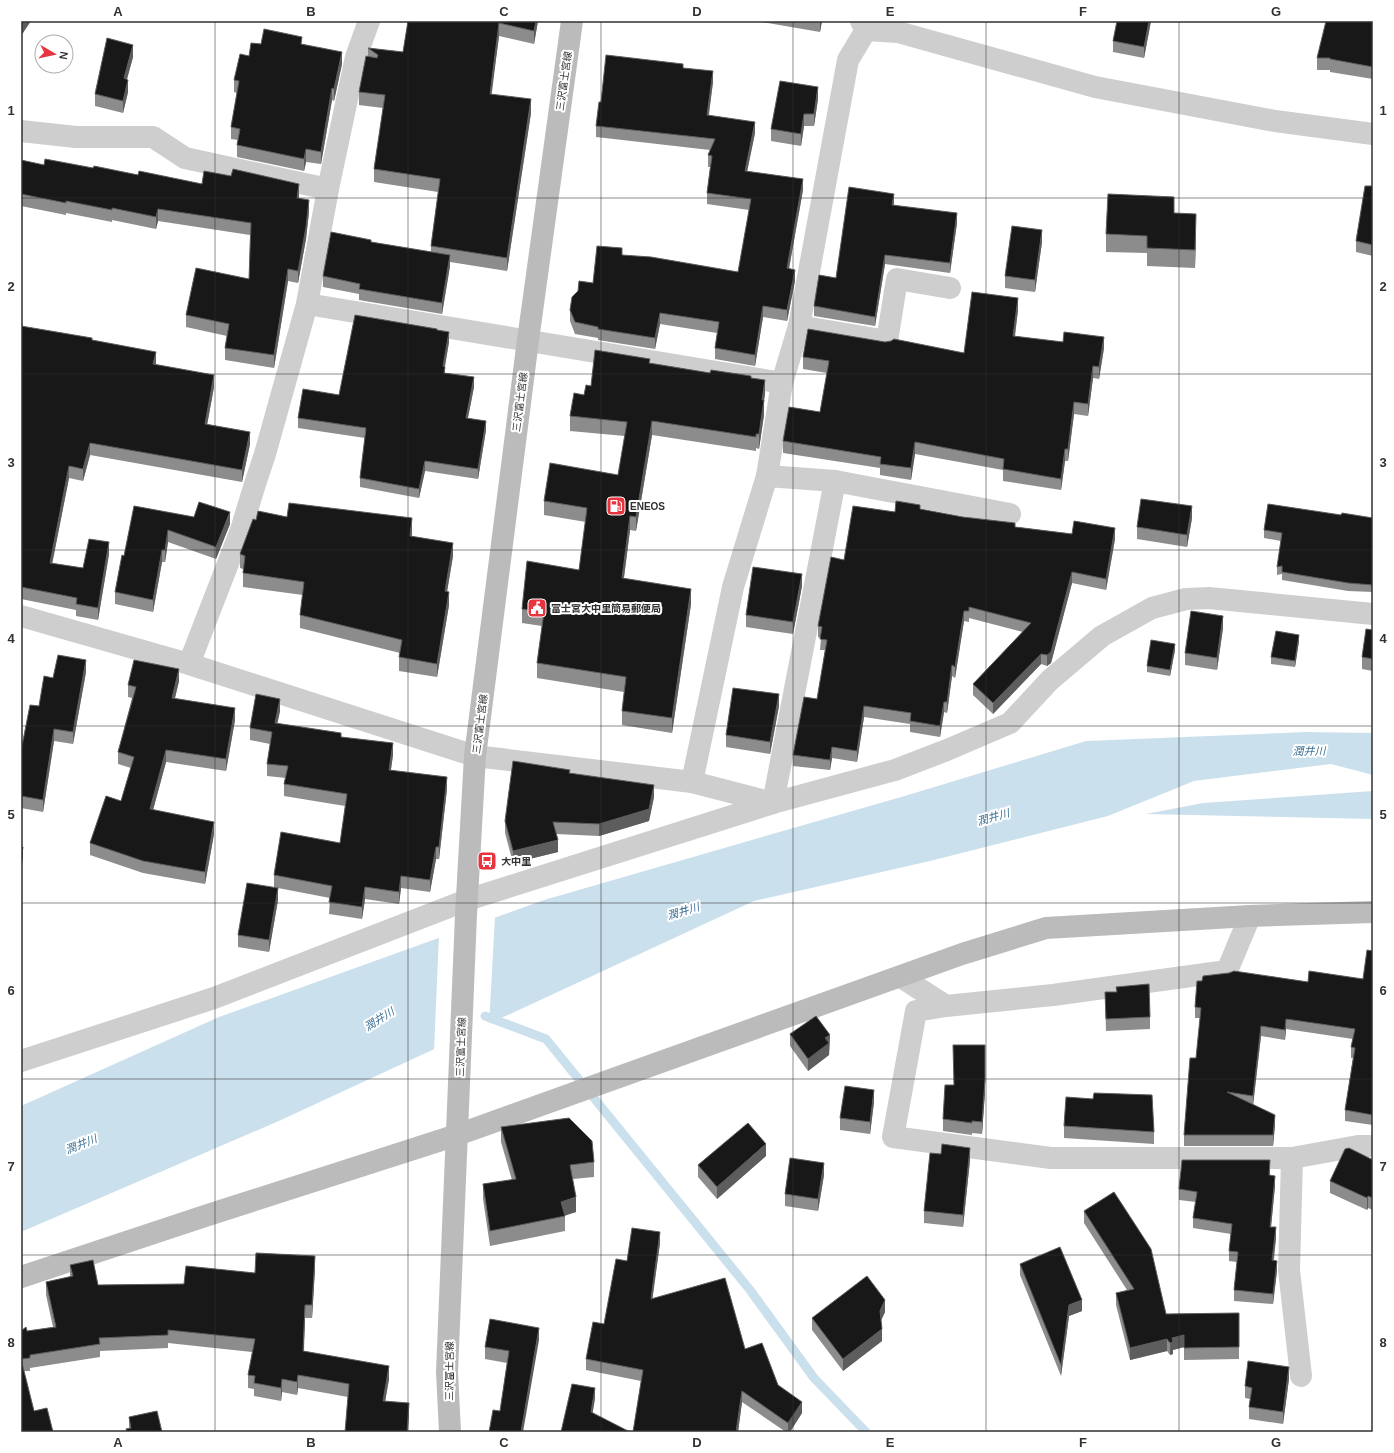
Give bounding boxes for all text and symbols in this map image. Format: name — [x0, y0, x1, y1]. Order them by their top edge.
text: A — [113, 4, 123, 19]
text: B — [306, 4, 316, 19]
text: C — [499, 4, 509, 19]
text: D — [692, 4, 702, 19]
text: E — [886, 4, 895, 19]
text: F — [1079, 4, 1087, 19]
text: G — [1271, 4, 1281, 19]
north arrow — [34, 34, 74, 74]
text: N — [57, 51, 70, 60]
street label: 三沢富士宮線 — [554, 51, 574, 111]
text: 1 — [7, 103, 15, 118]
text: 1 — [1379, 103, 1387, 118]
text: 2 — [7, 279, 15, 294]
text: 2 — [1379, 279, 1387, 294]
street label: 三沢富士宮線 — [511, 372, 529, 432]
text: 3 — [7, 455, 15, 470]
text: 3 — [1379, 455, 1387, 470]
fuel station icon: ENEOS — [605, 495, 627, 517]
place label: ENEOS — [630, 501, 665, 512]
public building icon: 富士宮大中里簡易郵便局 — [526, 597, 548, 619]
place label: 富士宮大中里簡易郵便局 — [551, 603, 661, 614]
text: 4 — [7, 631, 15, 646]
text: 4 — [1379, 631, 1387, 646]
street label: 三沢富士宮線 — [471, 694, 489, 754]
water label: 潤井川 — [1292, 745, 1327, 757]
water label: 潤井川 — [975, 806, 1011, 827]
text: 5 — [7, 807, 15, 822]
text: 5 — [1379, 807, 1387, 822]
bus stop icon: 大中里 — [476, 850, 498, 872]
place label: 大中里 — [501, 856, 531, 867]
water label: 潤井川 — [665, 900, 701, 922]
text: 6 — [7, 983, 15, 998]
text: 6 — [1379, 983, 1387, 998]
water label: 潤井川 — [362, 1005, 397, 1033]
street label: 三沢富士宮線 — [454, 1017, 468, 1077]
water label: 潤井川 — [63, 1132, 99, 1156]
text: 7 — [7, 1159, 15, 1174]
text: 7 — [1379, 1159, 1387, 1174]
text: 8 — [7, 1335, 15, 1350]
text: 8 — [1379, 1335, 1387, 1350]
street label: 三沢富士宮線 — [444, 1341, 455, 1401]
text: A — [113, 1435, 123, 1450]
text: B — [306, 1435, 316, 1450]
text: C — [499, 1435, 509, 1450]
text: D — [692, 1435, 702, 1450]
text: E — [886, 1435, 895, 1450]
text: F — [1079, 1435, 1087, 1450]
text: G — [1271, 1435, 1281, 1450]

